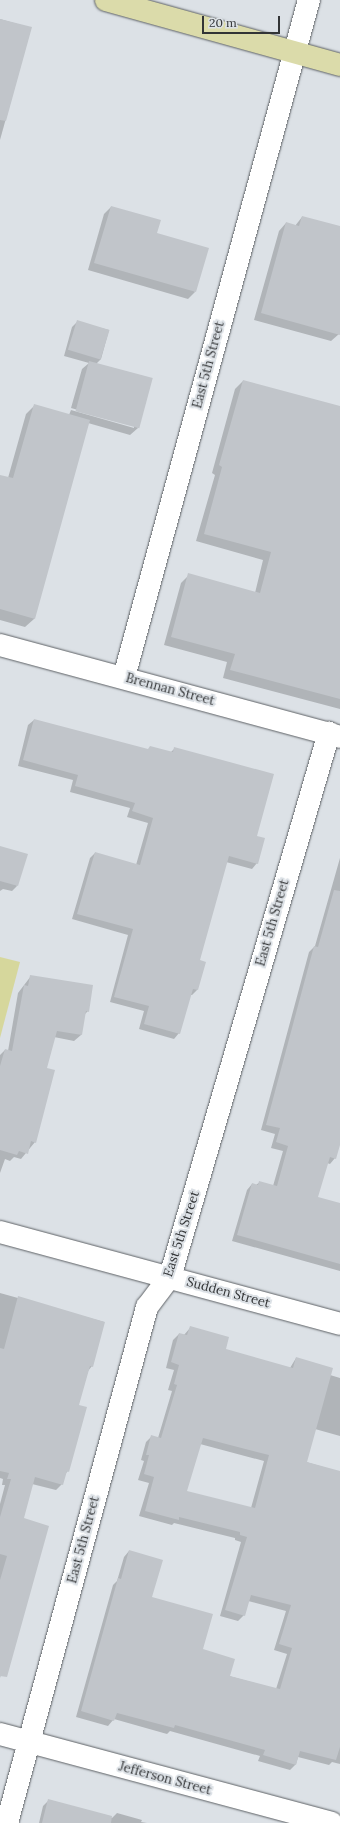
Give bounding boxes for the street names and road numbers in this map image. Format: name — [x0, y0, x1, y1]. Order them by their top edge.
street label: East 5th Street — [190, 320, 228, 410]
street label: Brennan Street — [124, 671, 216, 709]
street label: East 5th Street — [253, 878, 293, 968]
street label: East 5th Street — [161, 1189, 203, 1279]
street label: Sudden Street — [185, 1274, 271, 1312]
street label: East 5th Street — [65, 1495, 103, 1585]
street label: Jefferson Street — [117, 1759, 213, 1799]

